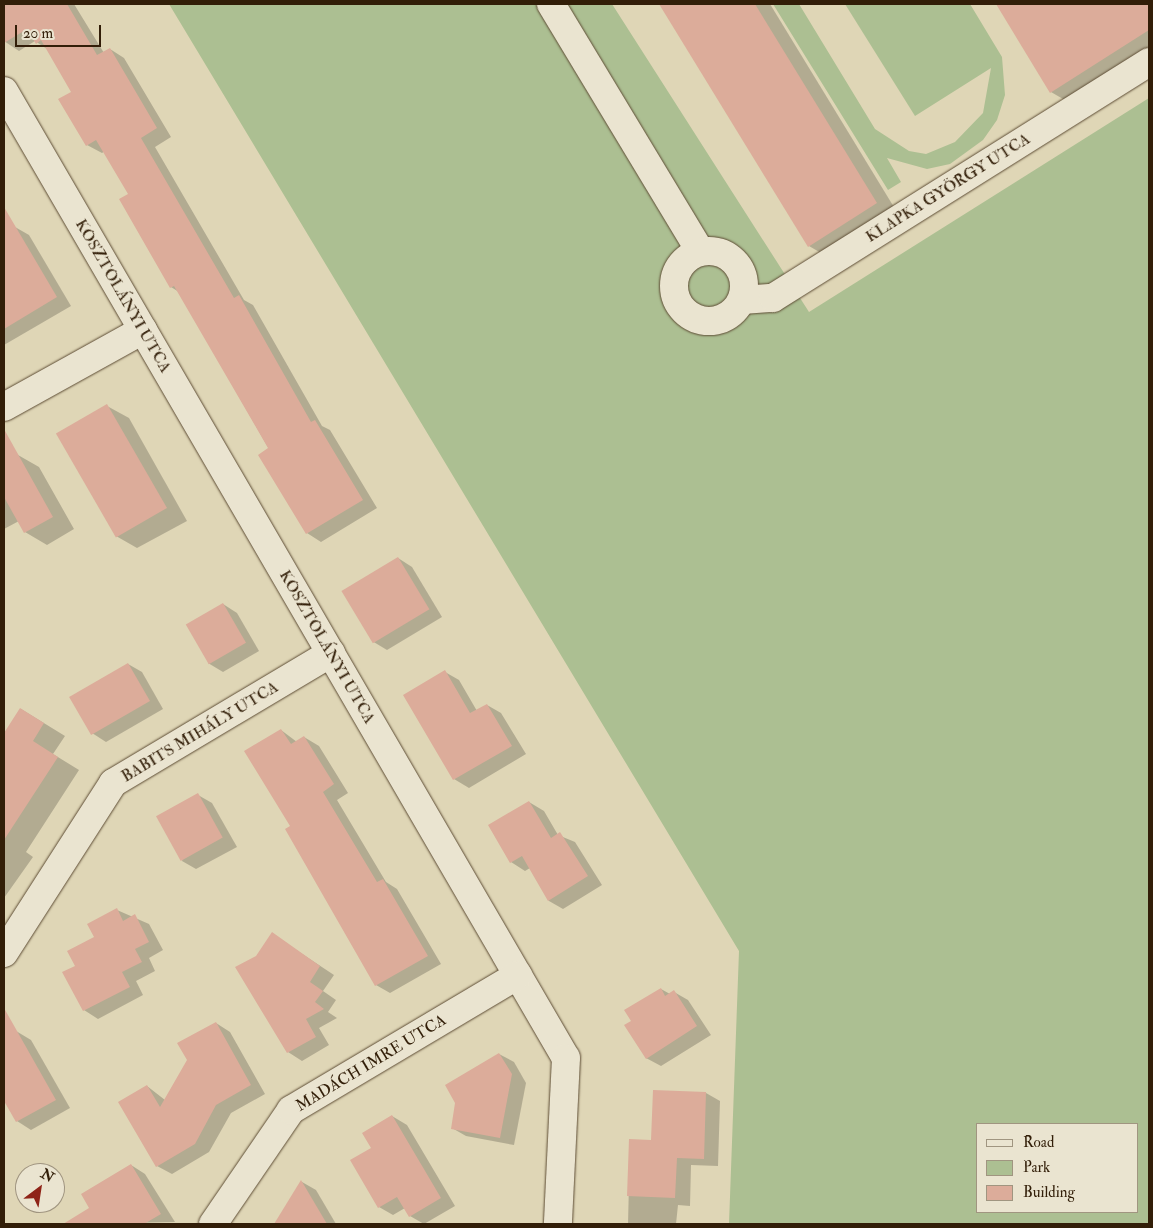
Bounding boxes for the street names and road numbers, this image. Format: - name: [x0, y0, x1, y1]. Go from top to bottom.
- street label: KLAPKA GYÖRGY UTCA: [862, 129, 1034, 247]
- street label: KOSZTOLÁNYI UTCA: [71, 216, 175, 376]
- street label: KOSZTOLÁNYI UTCA: [275, 567, 379, 727]
- street label: BABITS MIHÁLY UTCA: [118, 678, 282, 786]
- street label: MADÁCH IMRE UTCA: [292, 1010, 450, 1116]

